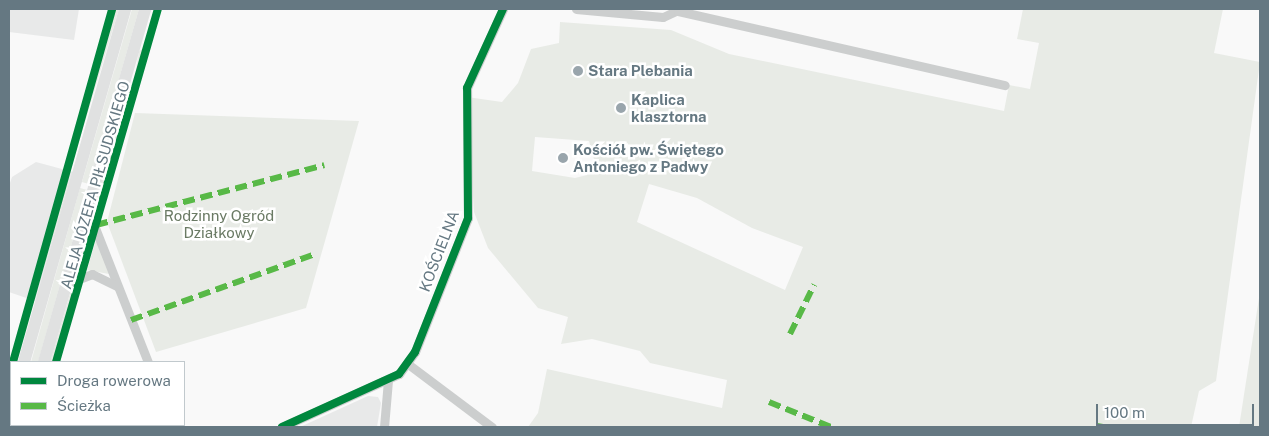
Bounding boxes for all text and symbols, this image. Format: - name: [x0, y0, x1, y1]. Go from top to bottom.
- place label: Stara Plebania: [588, 62, 693, 80]
- marker: Stara Plebania: [572, 65, 584, 77]
- street label: ALEJA JÓZEFA PIŁSUDSKIEGO: [57, 79, 133, 291]
- place label: Kaplica klasztorna: [631, 90, 707, 125]
- marker: Kaplica klasztorna: [615, 102, 627, 114]
- place label: Kościół pw. Świętego Antoniego z Padwy: [573, 140, 724, 175]
- marker: Kościół pw. Świętego Antoniego z Padwy: [557, 152, 569, 164]
- park label: Rodzinny Ogród Działkowy: [164, 206, 274, 241]
- street label: KOŚCIELNA: [415, 208, 463, 294]
- legend: [10, 361, 185, 426]
- text: Droga rowerowa: [57, 372, 171, 389]
- scale bar: [1099, 394, 1256, 426]
- text: Ścieżka: [57, 397, 111, 414]
- text: 100 m: [1104, 404, 1145, 421]

